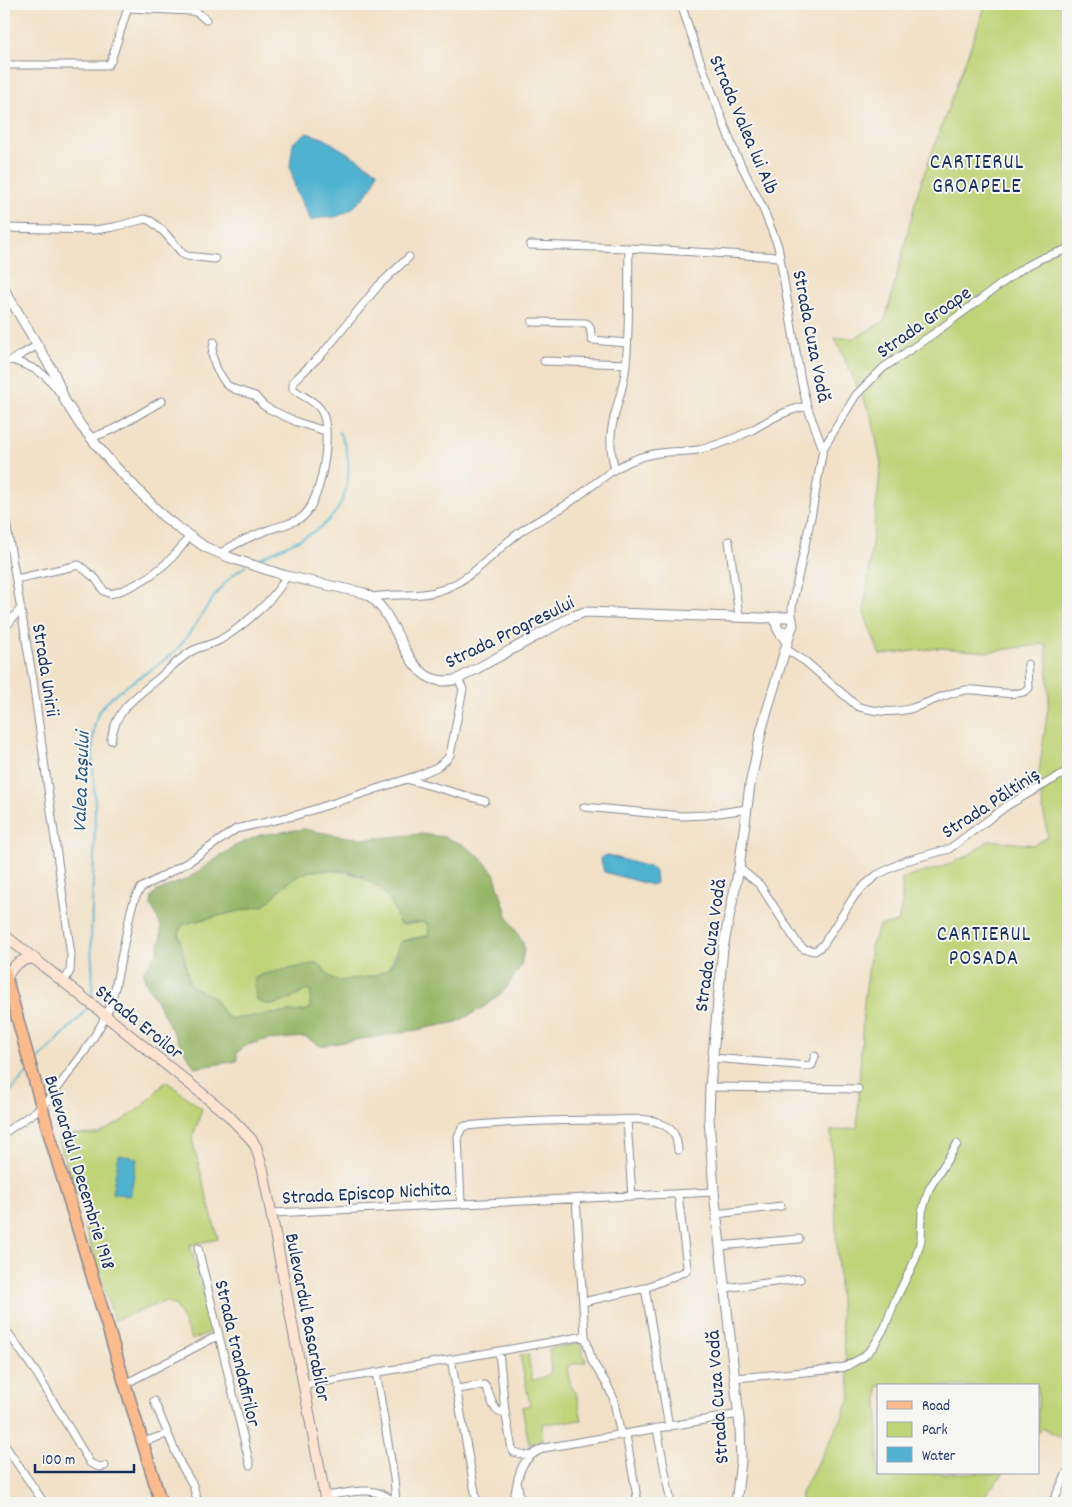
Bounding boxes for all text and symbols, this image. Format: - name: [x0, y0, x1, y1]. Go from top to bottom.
- street label: Strada Valea lui Alb: [700, 51, 784, 199]
- district label: CARTIERUL GROAPELE: [930, 149, 1024, 203]
- street label: Strada Cuza Vodă: [784, 268, 837, 405]
- street label: Strada Groape: [872, 280, 978, 367]
- street label: Strada Progresului: [441, 590, 580, 677]
- street label: Strada Unirii: [23, 622, 65, 719]
- water label: Valea Iașului: [66, 728, 100, 833]
- street label: Strada Păltiniș: [937, 762, 1046, 847]
- street label: Strada Cuza Vodă: [689, 877, 735, 1014]
- district label: CARTIERUL POSADA: [937, 921, 1031, 975]
- street label: Strada Eroilor: [88, 979, 189, 1068]
- street label: Bulevardul 1 Decembrie 1918: [35, 1072, 121, 1273]
- street label: Strada Episcop Nichita: [281, 1177, 452, 1213]
- street label: Bulevardul Basarabilor: [276, 1231, 336, 1405]
- street label: Strada trandafirilor: [206, 1277, 267, 1430]
- street label: Strada Cuza Vodă: [700, 1329, 738, 1465]
- legend: [877, 1384, 1040, 1474]
- text: Road: [922, 1396, 950, 1418]
- text: Park: [922, 1420, 948, 1442]
- scale bar: [35, 1442, 134, 1474]
- text: Water: [922, 1446, 956, 1468]
- text: 100 m: [42, 1450, 75, 1472]

